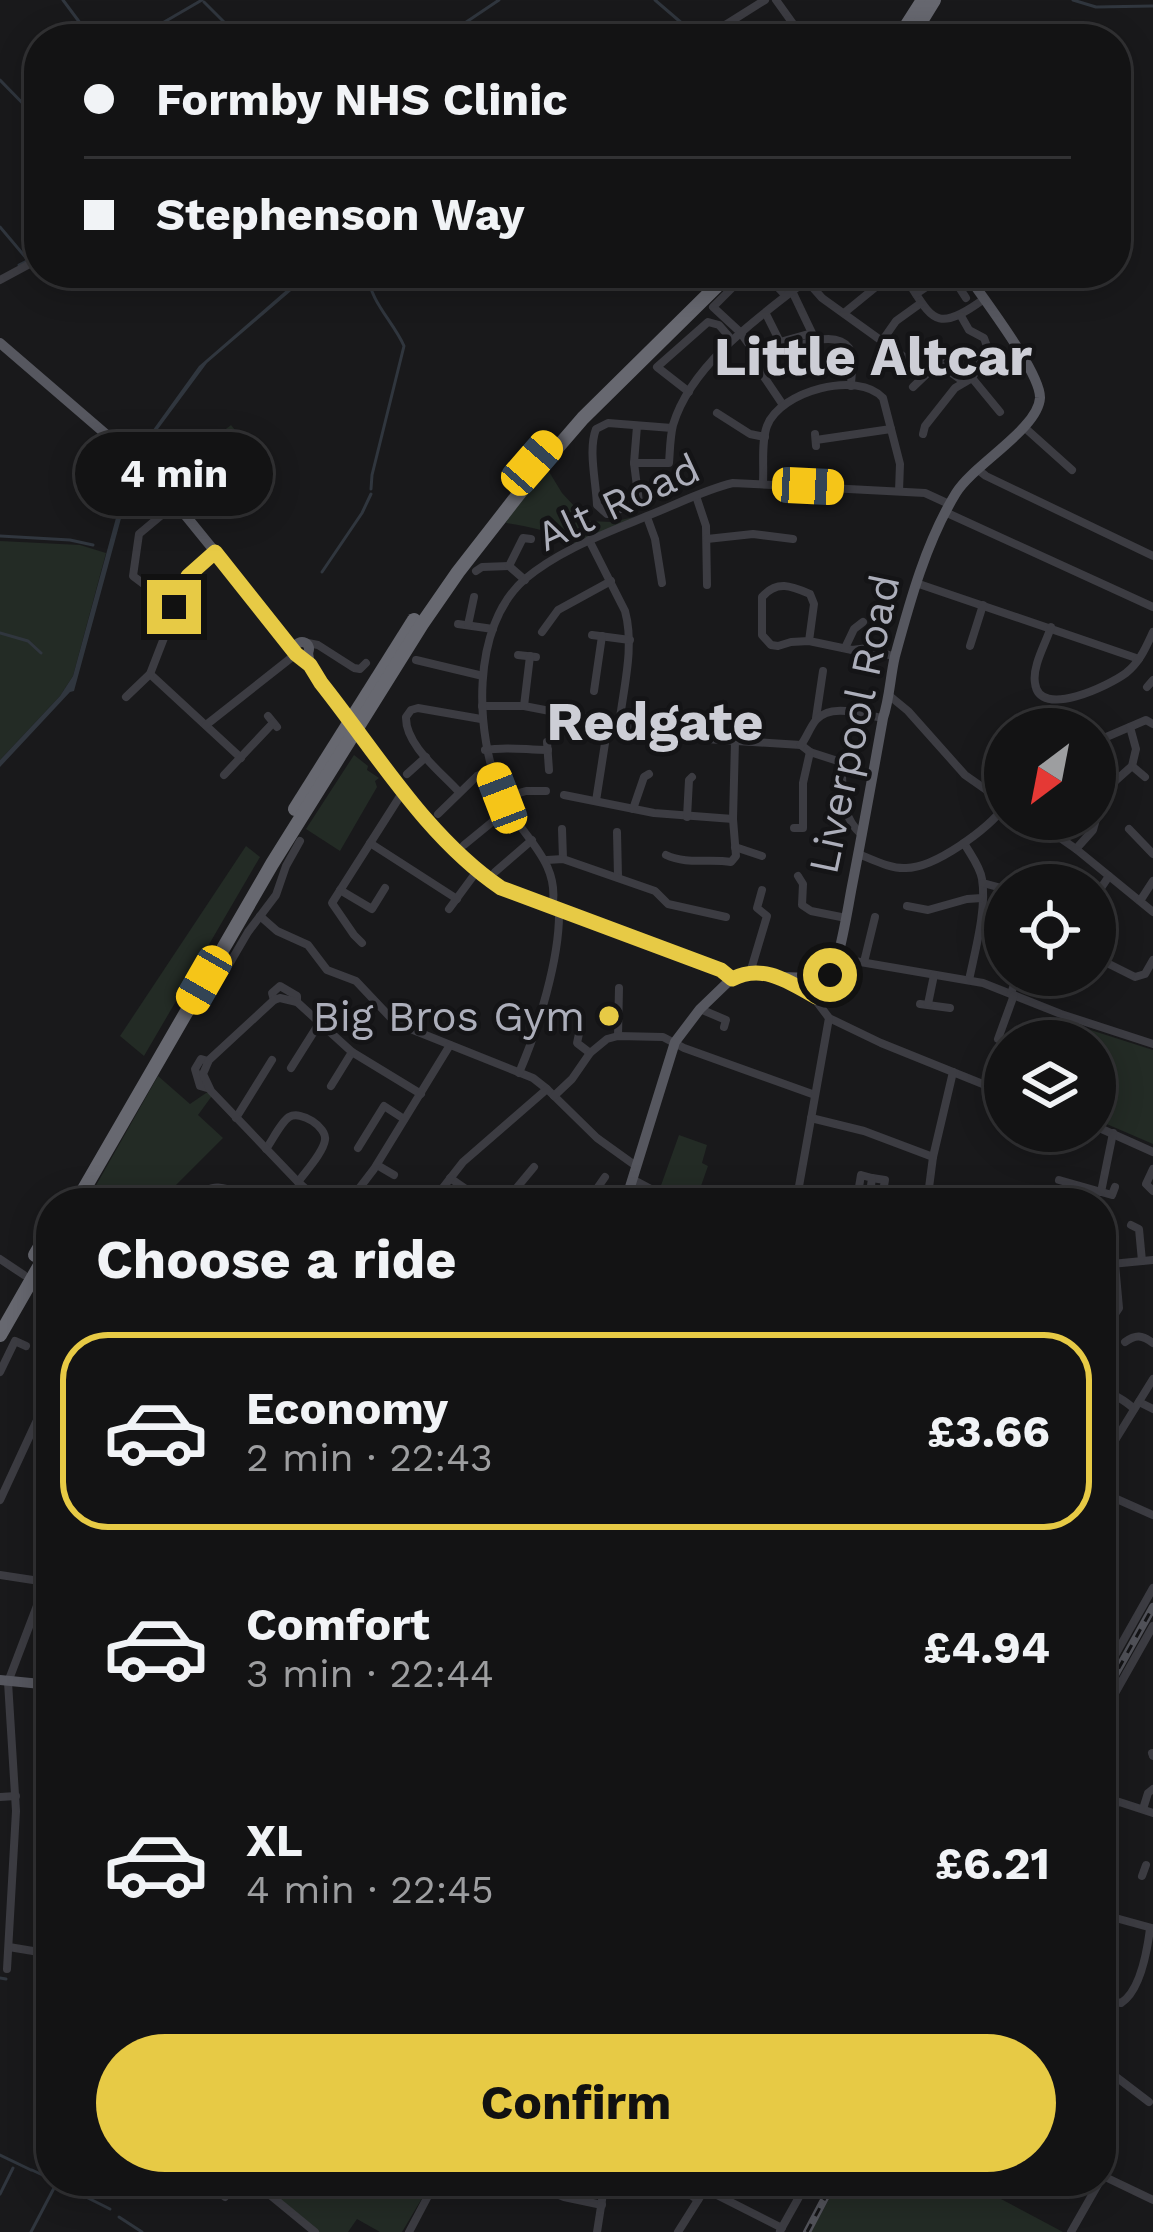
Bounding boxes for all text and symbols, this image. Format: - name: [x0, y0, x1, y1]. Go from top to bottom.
- text: Formby NHS Clinic: [156, 73, 568, 126]
- text: Stephenson Way: [156, 188, 525, 241]
- district label: Little Altcar: [714, 325, 1032, 388]
- car: [495, 424, 569, 502]
- callout: 4 min: [75, 433, 273, 517]
- street label: Alt Road: [529, 443, 707, 561]
- text: 4 min: [120, 451, 228, 496]
- car: [771, 466, 845, 506]
- street label: Liverpool Road: [798, 570, 910, 878]
- route end: [147, 580, 201, 634]
- district label: Redgate: [546, 690, 764, 753]
- north arrow: [984, 708, 1116, 840]
- map controls: [984, 708, 1116, 1152]
- car: [472, 758, 532, 838]
- button: locate: [984, 864, 1116, 996]
- car: [170, 940, 238, 1020]
- route start: [803, 948, 857, 1002]
- place label: Big Bros Gym: [312, 992, 585, 1041]
- marker: Big Bros Gym: [596, 1003, 622, 1029]
- button: layers: [984, 1020, 1116, 1152]
- text: Choose a ride: [96, 1228, 457, 1291]
- icon: car: [102, 1377, 210, 1485]
- text: Economy: [246, 1382, 448, 1435]
- text: £3.66: [927, 1405, 1050, 1458]
- text: 2 min · 22:43: [246, 1435, 493, 1480]
- icon: car: [102, 1593, 210, 1701]
- text: Comfort: [246, 1598, 430, 1651]
- text: £4.94: [923, 1621, 1050, 1674]
- text: 3 min · 22:44: [246, 1651, 494, 1696]
- icon: car: [102, 1809, 210, 1917]
- text: XL: [246, 1814, 303, 1867]
- text: £6.21: [935, 1837, 1050, 1890]
- text: 4 min · 22:45: [246, 1867, 494, 1912]
- button: Confirm: [96, 2034, 1056, 2172]

